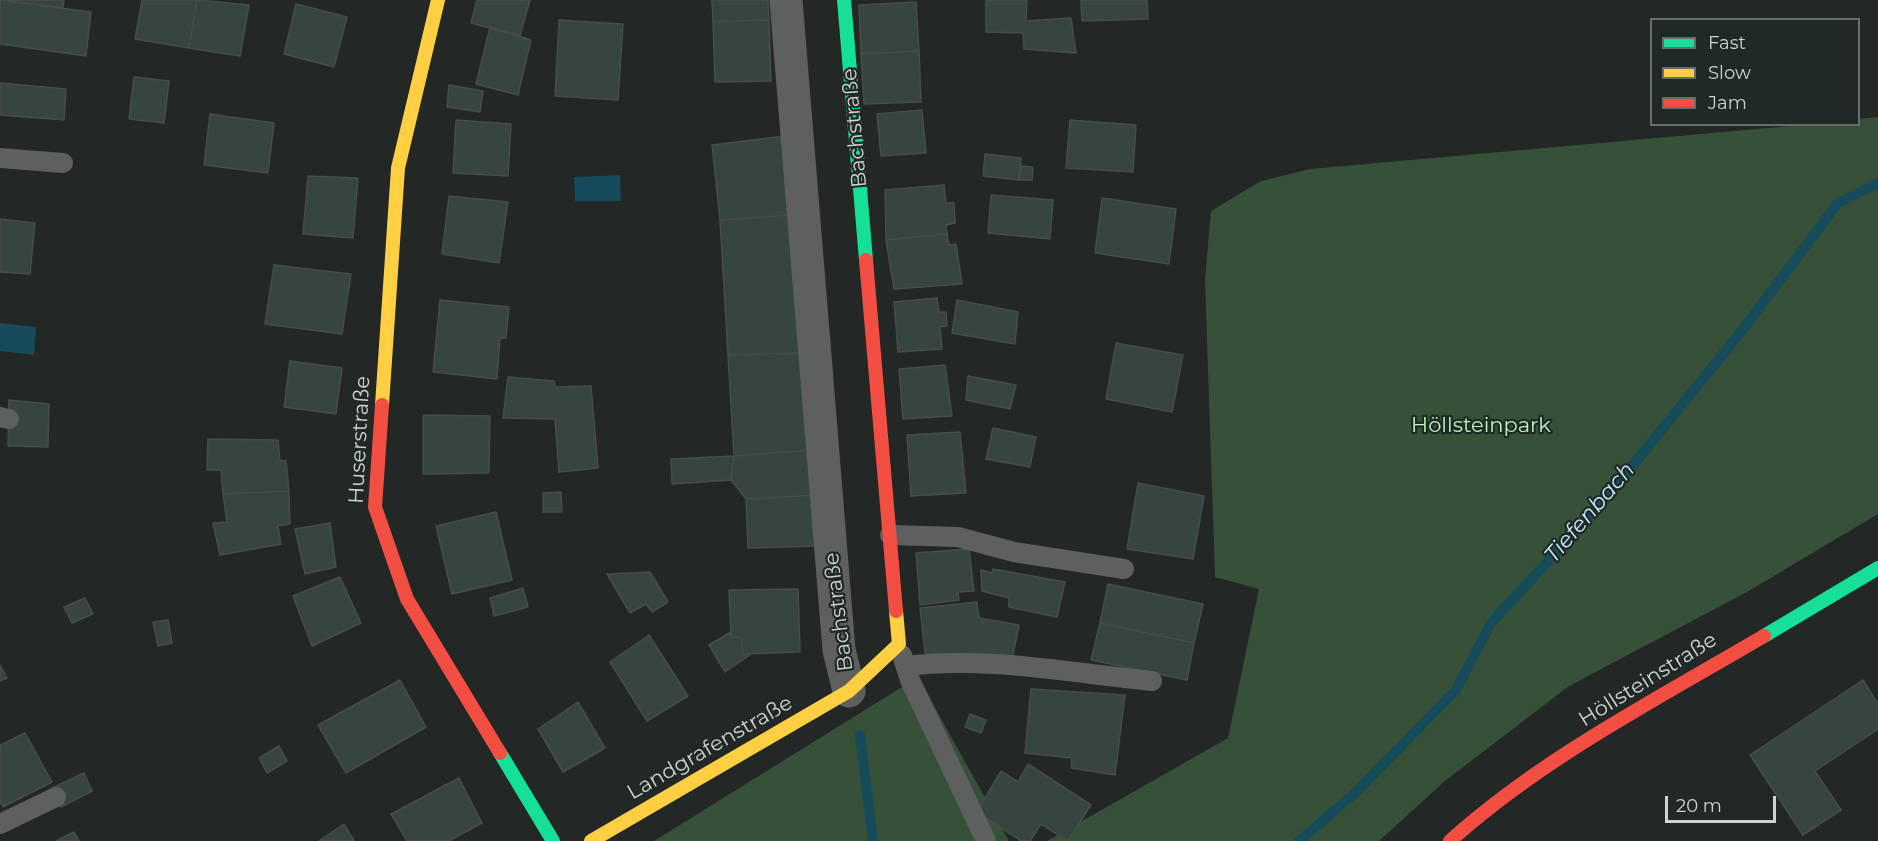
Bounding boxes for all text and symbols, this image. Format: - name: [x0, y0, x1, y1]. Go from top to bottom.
- legend: [1650, 18, 1860, 126]
- text: Fast: [1708, 32, 1746, 54]
- text: Slow: [1708, 62, 1751, 84]
- street label: Bachstraße: [837, 67, 873, 189]
- text: Jam: [1708, 92, 1747, 114]
- street label: Huserstraße: [344, 375, 376, 505]
- park label: Höllsteinpark: [1411, 413, 1551, 439]
- water label: Tiefenbach: [1539, 457, 1641, 569]
- street label: Bachstraße: [819, 551, 859, 673]
- street label: Höllsteinstraße: [1574, 627, 1722, 733]
- street label: Landgrafenstraße: [623, 690, 797, 806]
- scale bar: [1668, 784, 1779, 822]
- text: 20 m: [1676, 795, 1722, 817]

